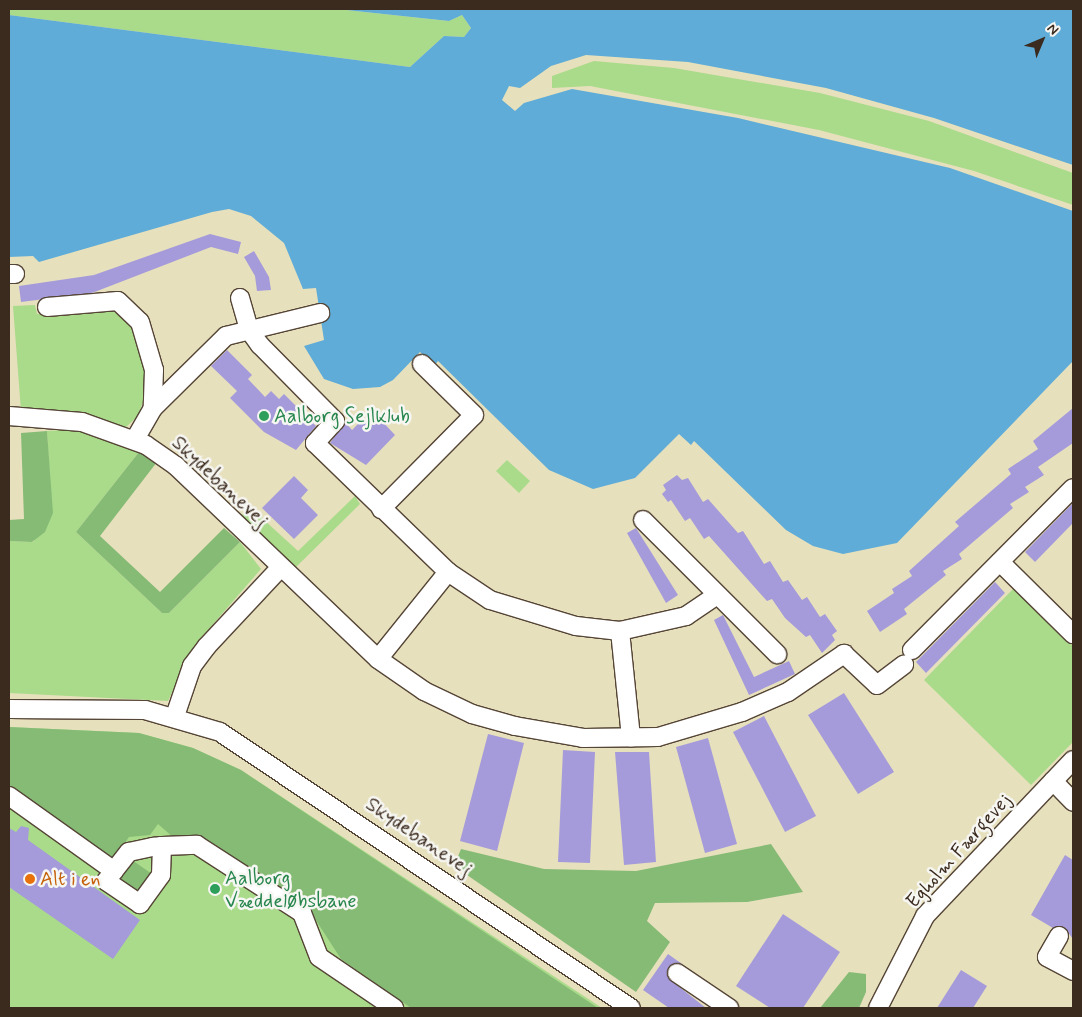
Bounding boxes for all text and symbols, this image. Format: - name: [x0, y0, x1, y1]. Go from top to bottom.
- north arrow: [1017, 15, 1067, 65]
- text: N: [1043, 20, 1062, 39]
- place label: Aalborg Sejlklub: [274, 404, 413, 428]
- marker: Aalborg Sejlklub: [258, 410, 270, 422]
- street label: Skydebanevej: [167, 431, 273, 533]
- street label: Egholm Færgevej: [901, 789, 1017, 913]
- street label: Skydebanevej: [361, 792, 477, 882]
- place label: Aalborg Væddeløbsbane: [225, 866, 357, 913]
- place label: Alt i en: [40, 867, 101, 891]
- marker: Alt i en: [24, 873, 36, 885]
- marker: Aalborg Væddeløbsbane: [209, 883, 221, 895]

